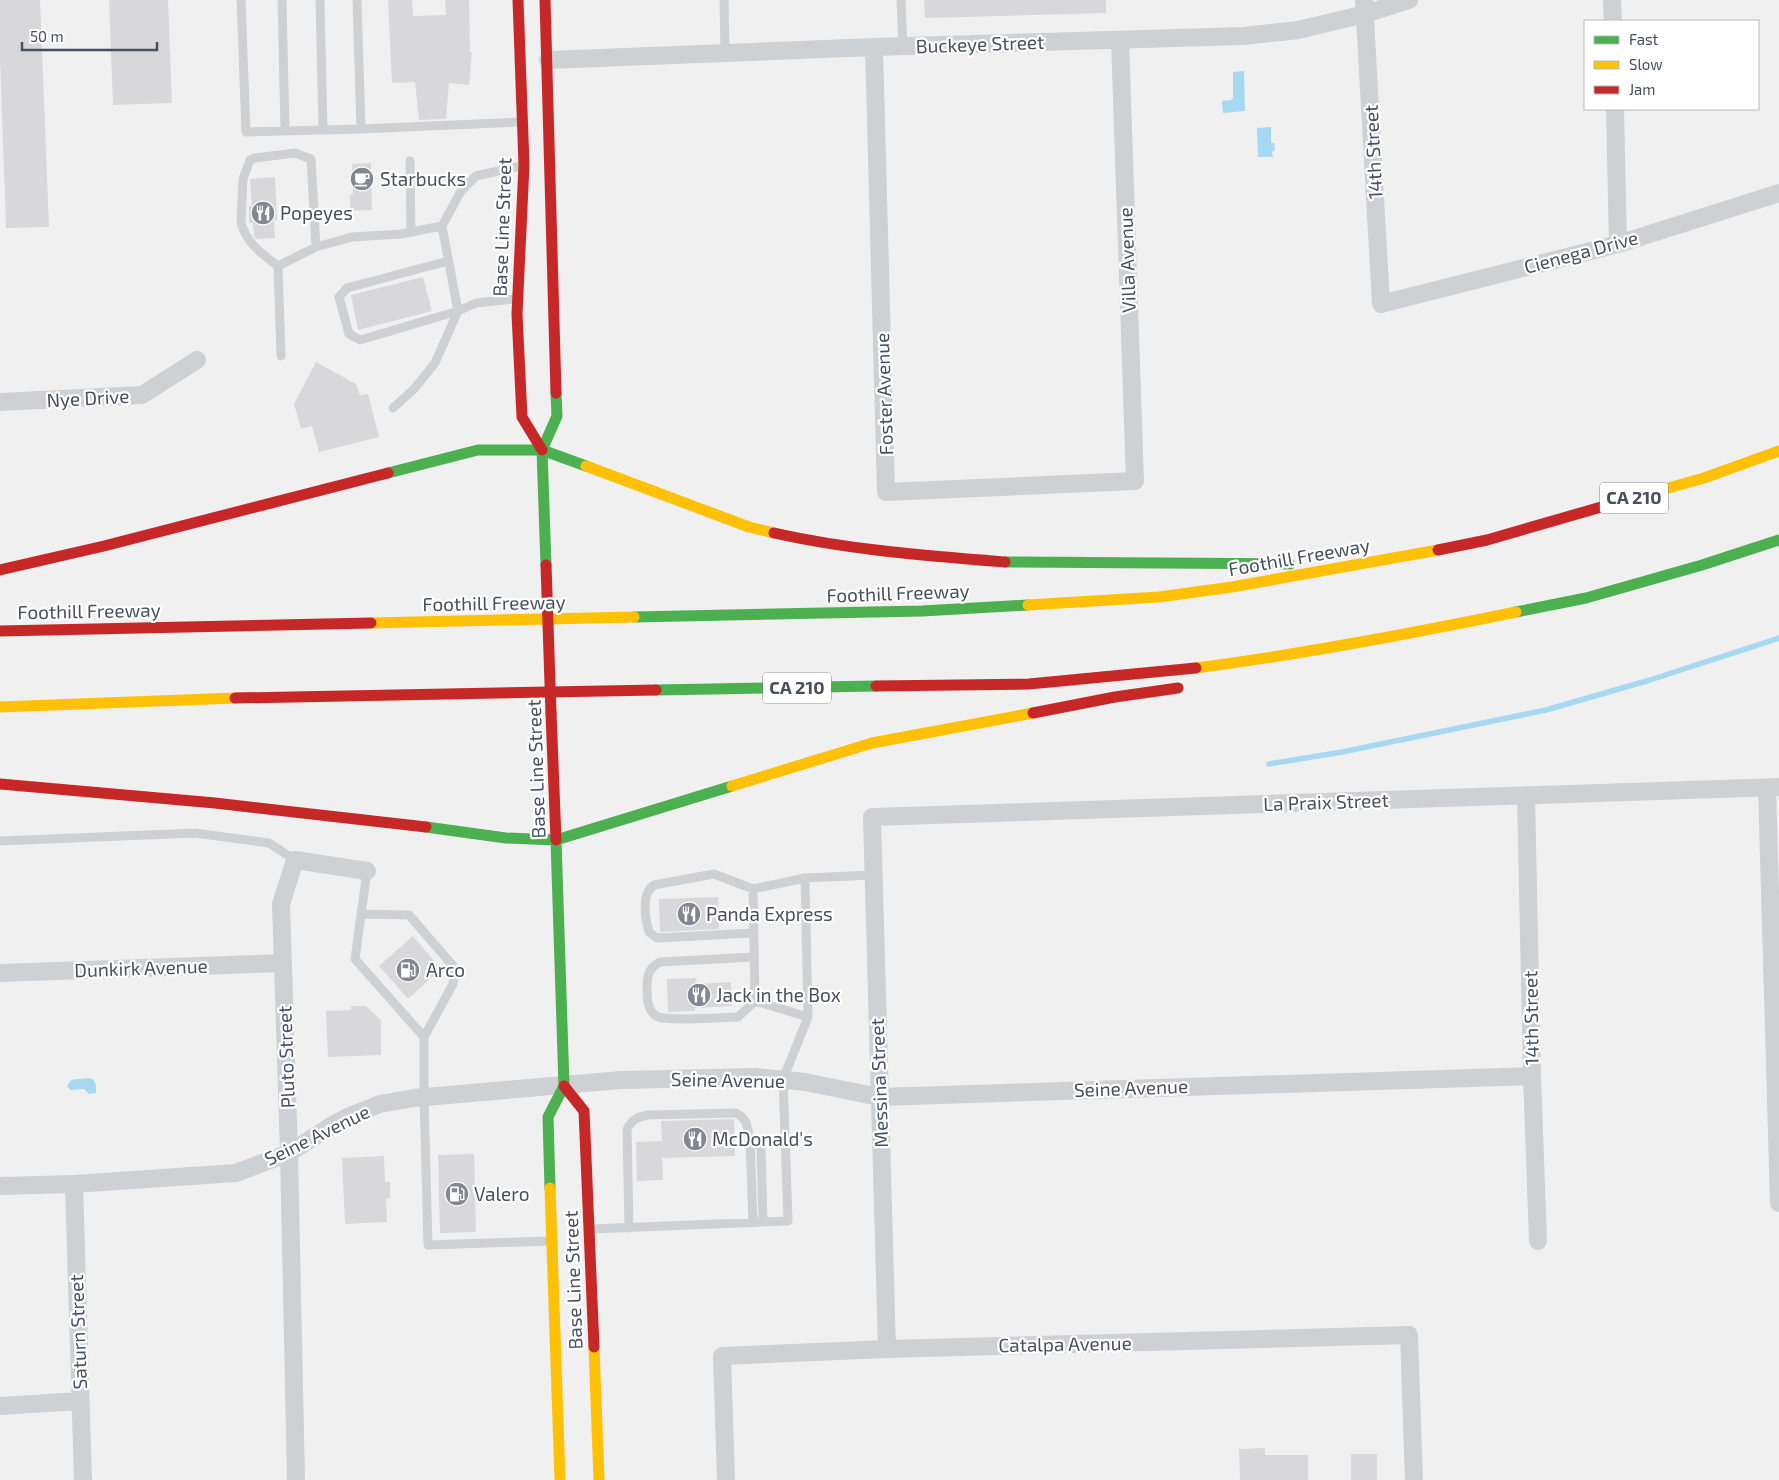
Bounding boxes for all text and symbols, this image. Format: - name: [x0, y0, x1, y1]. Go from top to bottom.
- scale bar: [22, 20, 158, 52]
- legend: [1584, 20, 1759, 110]
- text: 50 m: [30, 27, 64, 45]
- street label: Buckeye Street: [915, 30, 1045, 57]
- text: Fast: [1629, 30, 1659, 48]
- text: Slow: [1629, 55, 1663, 73]
- text: Jam: [1629, 80, 1655, 98]
- street label: 14th Street: [1359, 104, 1386, 200]
- street label: Base Line Street: [488, 157, 515, 297]
- cafe icon: Starbucks: [349, 166, 375, 192]
- place label: Starbucks: [380, 167, 466, 190]
- restaurant icon: Popeyes: [250, 200, 276, 226]
- place label: Popeyes: [280, 201, 353, 224]
- street label: Villa Avenue: [1113, 207, 1140, 313]
- street label: Cienega Drive: [1521, 225, 1640, 278]
- street label: Foster Avenue: [870, 332, 897, 456]
- street label: Nye Drive: [46, 384, 130, 411]
- road number: CA 210: [1600, 482, 1668, 514]
- street label: Foothill Freeway: [1226, 533, 1371, 580]
- street label: Foothill Freeway: [826, 579, 970, 606]
- street label: Foothill Freeway: [422, 590, 566, 615]
- street label: Foothill Freeway: [17, 598, 161, 623]
- road number: CA 210: [763, 672, 831, 704]
- street label: Base Line Street: [522, 699, 549, 839]
- street label: La Praix Street: [1263, 788, 1389, 815]
- restaurant icon: Panda Express: [676, 901, 702, 927]
- place label: Panda Express: [706, 902, 833, 925]
- street label: Dunkirk Avenue: [74, 954, 208, 981]
- fuel station icon: Arco: [395, 957, 421, 983]
- place label: Arco: [426, 958, 465, 981]
- street label: 14th Street: [1518, 971, 1543, 1065]
- restaurant icon: Jack in the Box: [686, 982, 712, 1008]
- place label: Jack in the Box: [716, 983, 841, 1006]
- street label: Pluto Street: [272, 1005, 299, 1109]
- street label: Messina Street: [865, 1018, 892, 1148]
- street label: Seine Avenue: [671, 1067, 785, 1092]
- street label: Seine Avenue: [1073, 1074, 1188, 1101]
- street label: Seine Avenue: [260, 1099, 373, 1170]
- restaurant icon: McDonald's: [682, 1126, 708, 1152]
- place label: McDonald's: [712, 1127, 813, 1150]
- fuel station icon: Valero: [444, 1181, 470, 1207]
- place label: Valero: [474, 1182, 529, 1205]
- street label: Base Line Street: [559, 1210, 586, 1350]
- street label: Saturn Street: [64, 1274, 91, 1390]
- street label: Catalpa Avenue: [998, 1331, 1132, 1356]

